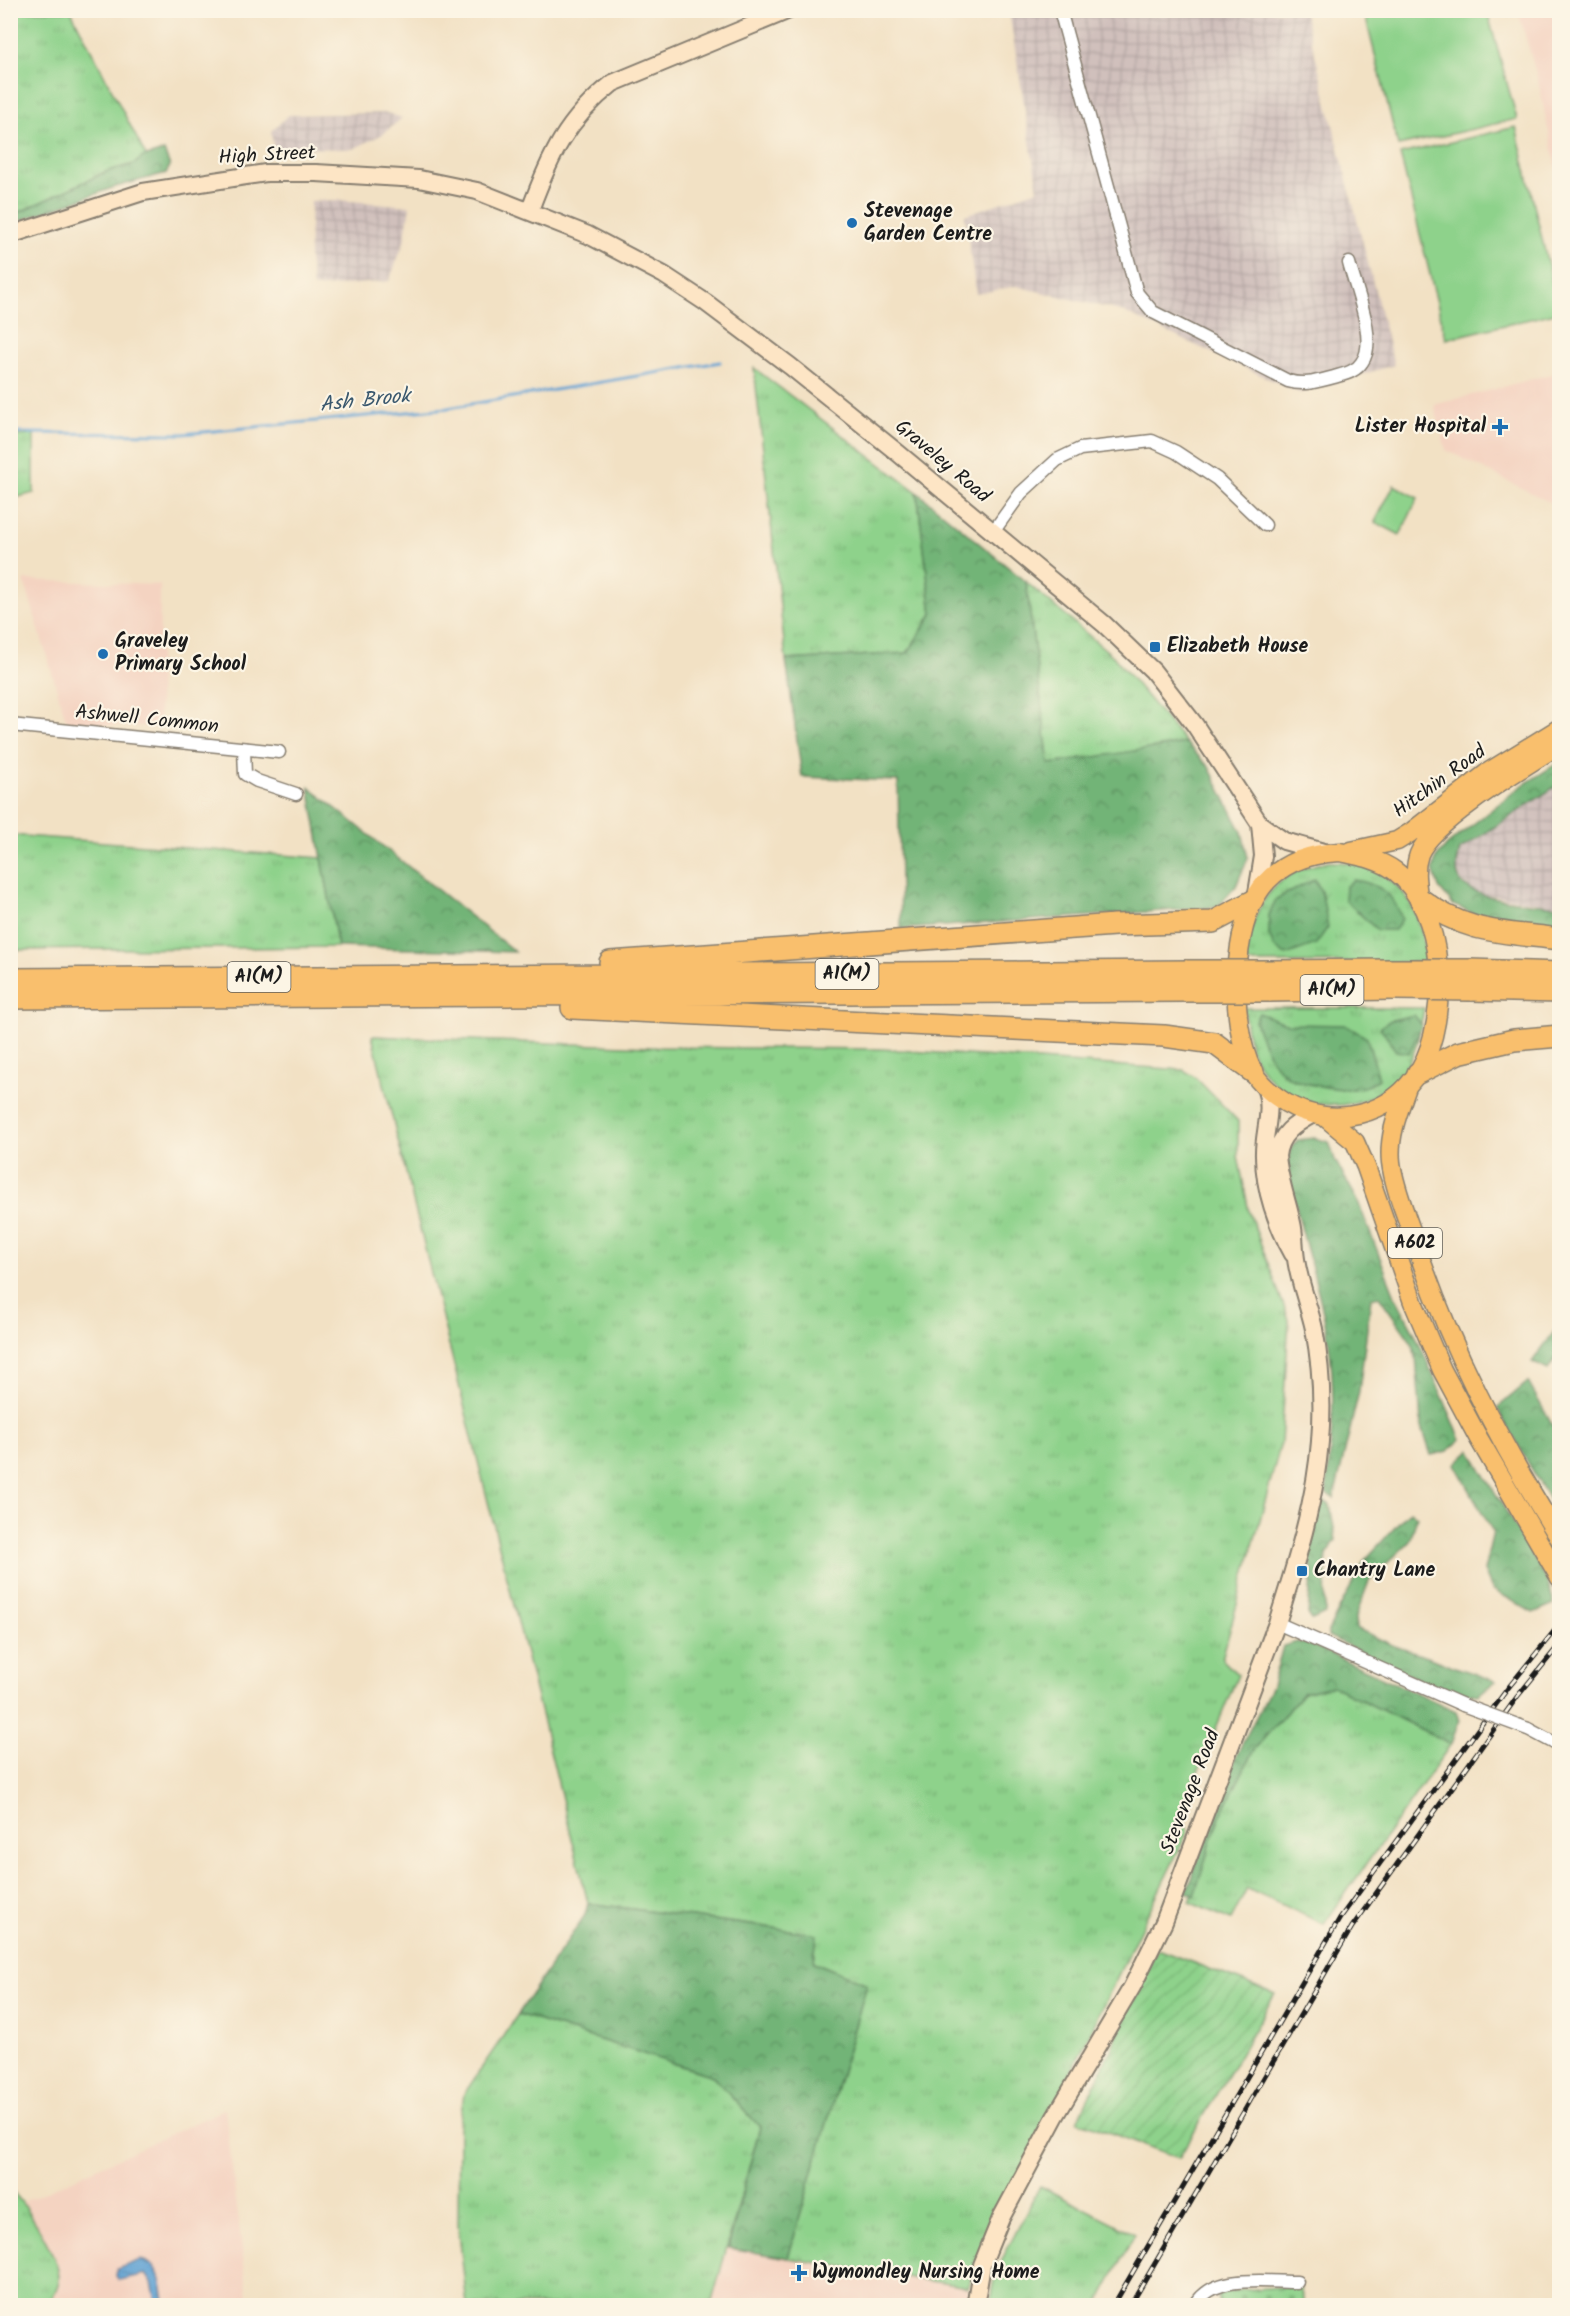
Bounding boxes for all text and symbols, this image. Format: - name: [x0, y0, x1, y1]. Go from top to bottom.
- street label: High Street: [218, 137, 317, 175]
- place label: Stevenage Garden Centre: [864, 196, 992, 251]
- marker: Stevenage Garden Centre: [845, 216, 859, 230]
- water label: Ash Brook: [318, 380, 415, 422]
- place label: Lister Hospital: [1355, 411, 1487, 443]
- street label: Graveley Road: [887, 412, 998, 513]
- marker: Lister Hospital: [1491, 418, 1509, 436]
- place label: Graveley Primary School: [115, 626, 247, 681]
- place label: Elizabeth House: [1167, 631, 1309, 663]
- marker: Elizabeth House: [1148, 640, 1162, 654]
- marker: Graveley Primary School: [96, 647, 110, 661]
- street label: Ashwell Common: [74, 697, 220, 743]
- street label: Hitchin Road: [1386, 736, 1494, 827]
- road number: A1(M): [816, 959, 878, 989]
- road number: A1(M): [228, 962, 290, 992]
- road number: A1(M): [1300, 975, 1364, 1005]
- road number: A602: [1388, 1228, 1442, 1258]
- place label: Chantry Lane: [1314, 1555, 1435, 1587]
- marker: Chantry Lane: [1295, 1564, 1309, 1578]
- street label: Stevenage Road: [1153, 1724, 1230, 1859]
- place label: Wymondley Nursing Home: [812, 2257, 1040, 2289]
- marker: Wymondley Nursing Home: [790, 2264, 808, 2282]

